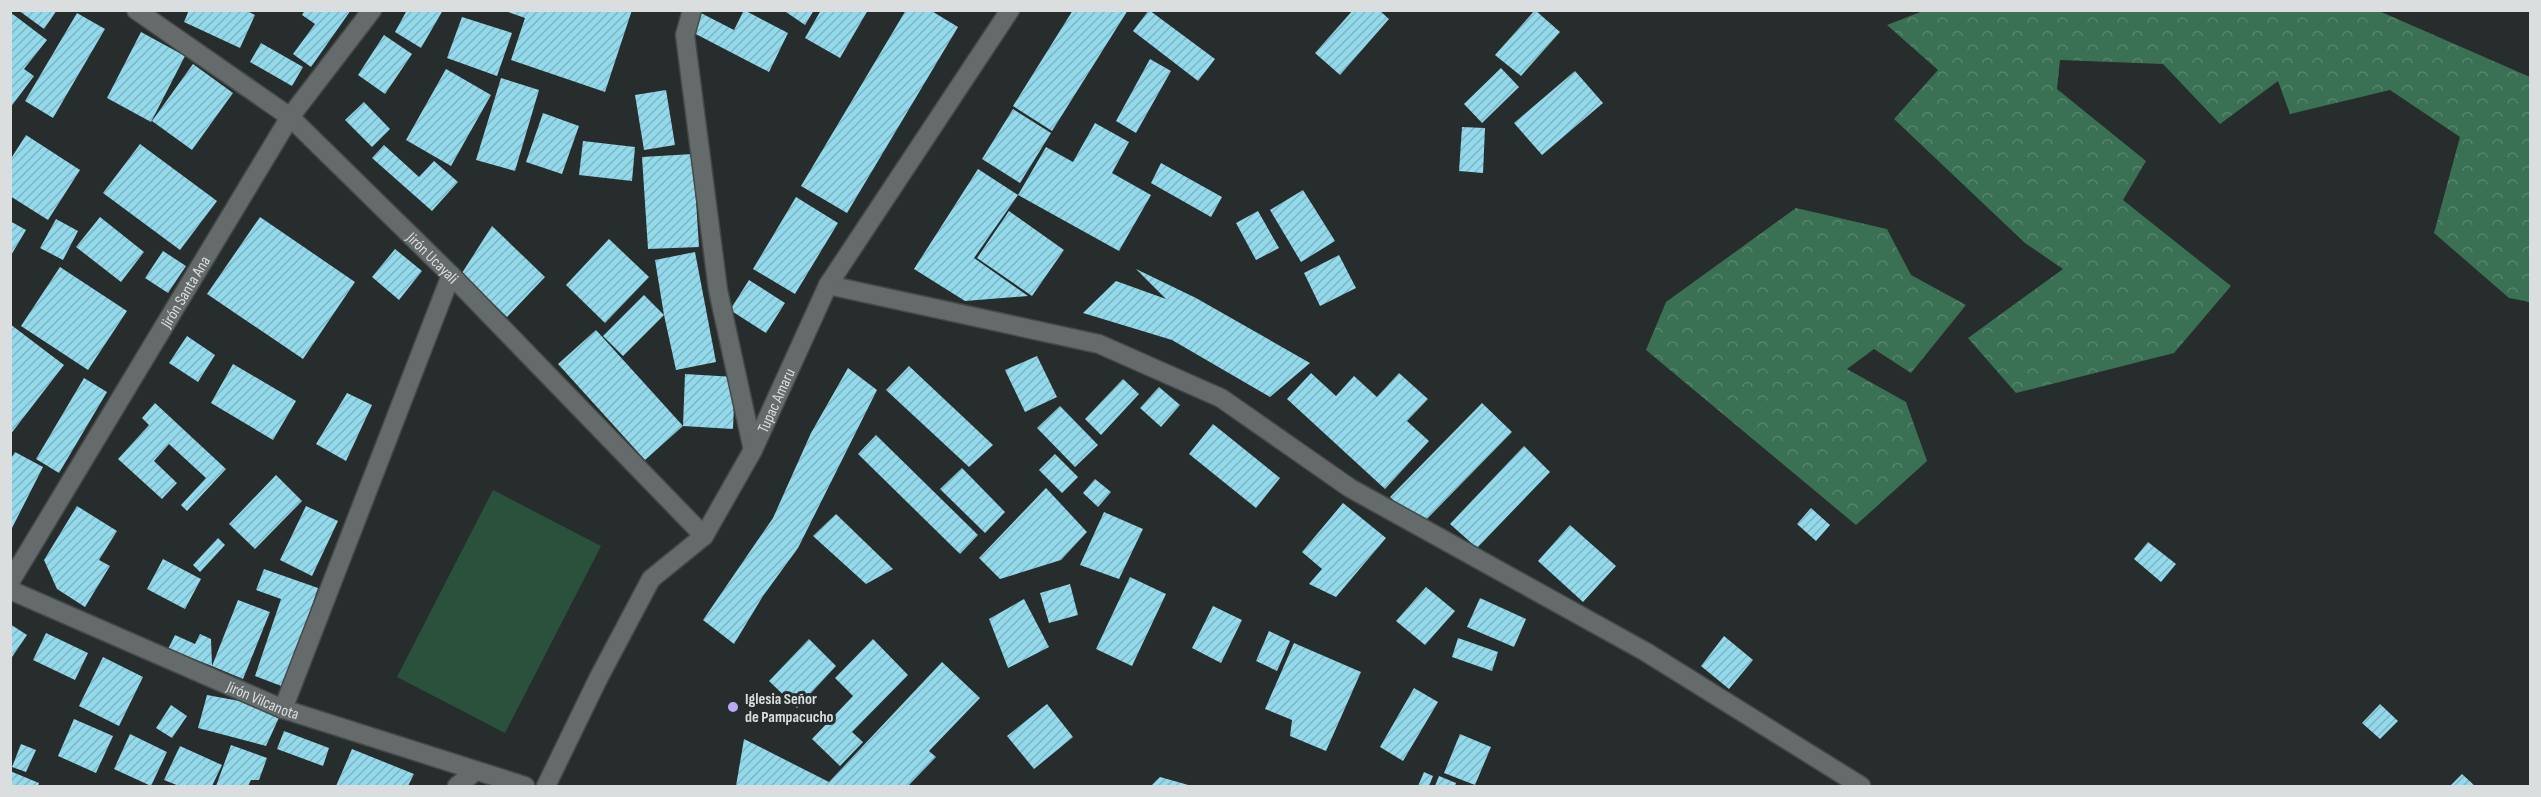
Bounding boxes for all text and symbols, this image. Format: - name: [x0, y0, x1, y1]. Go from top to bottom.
- street label: Jirón Ucayali: [401, 228, 462, 288]
- street label: Jirón Santa Ana: [157, 253, 215, 333]
- street label: Tupac Amaru: [754, 366, 800, 436]
- street label: Jirón Vilcanota: [223, 677, 301, 724]
- place label: Iglesia Señor de Pampacucho: [745, 690, 834, 727]
- marker: Iglesia Señor de Pampacucho: [726, 700, 740, 714]

